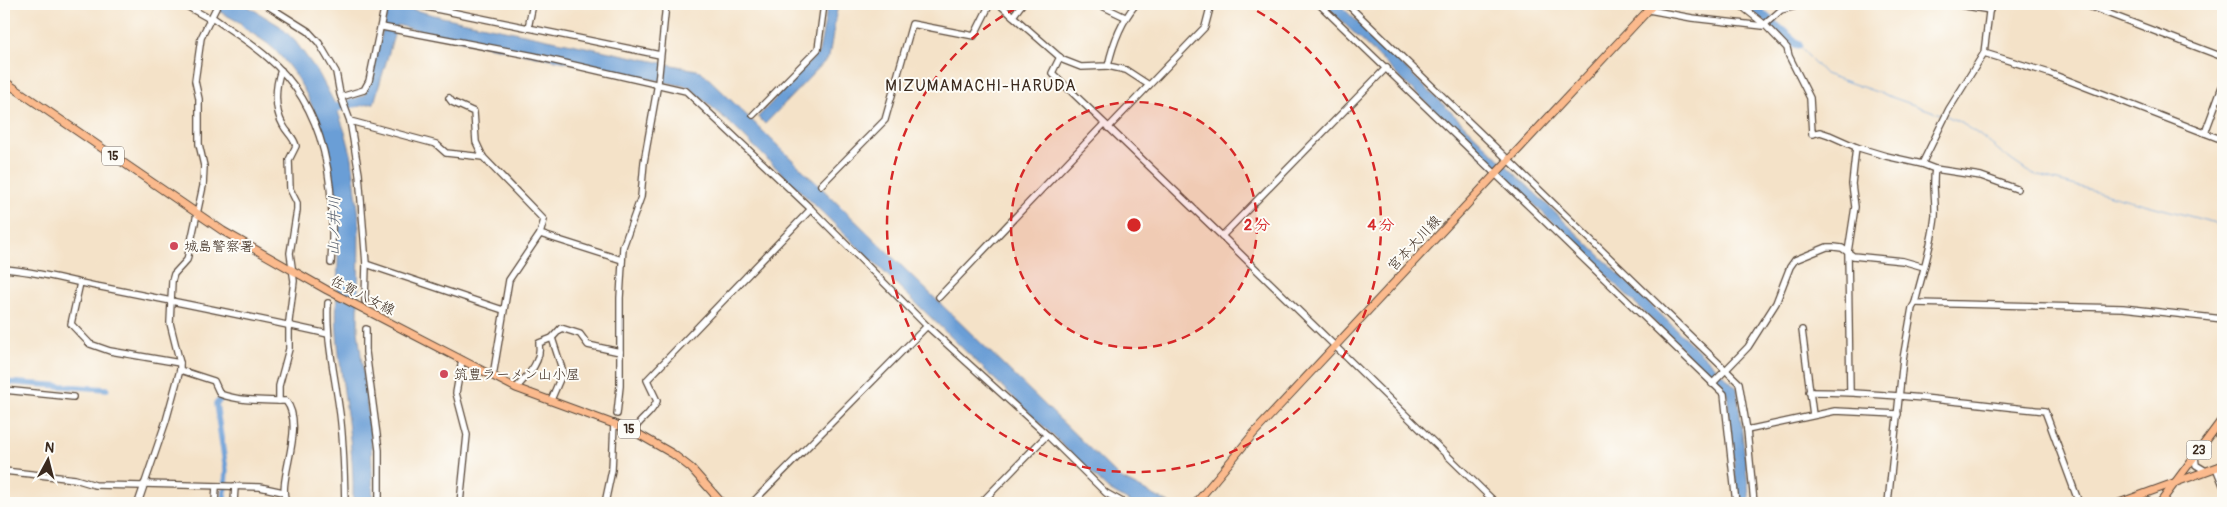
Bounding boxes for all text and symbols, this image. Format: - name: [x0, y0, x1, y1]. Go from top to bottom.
- district label: MIZUMAMACHI-HARUDA: [885, 76, 1077, 96]
- road number: 15: [102, 146, 124, 166]
- water label: 山ノ井川: [324, 196, 345, 256]
- street label: 宮本大川線: [1384, 212, 1444, 275]
- centre of rings: [1125, 216, 1143, 234]
- text: 2 分: [1244, 216, 1270, 235]
- text: 4 分: [1368, 216, 1394, 235]
- place label: 城島警察署: [184, 238, 254, 255]
- marker: 城島警察署: [168, 240, 180, 252]
- street label: 佐賀八女線: [328, 272, 398, 319]
- place label: 筑豊ラーメン山小屋: [454, 366, 580, 383]
- marker: 筑豊ラーメン山小屋: [438, 368, 450, 380]
- road number: 15: [618, 419, 640, 438]
- north arrow: [22, 434, 72, 484]
- text: N: [44, 439, 55, 457]
- road number: 23: [2186, 440, 2212, 460]

